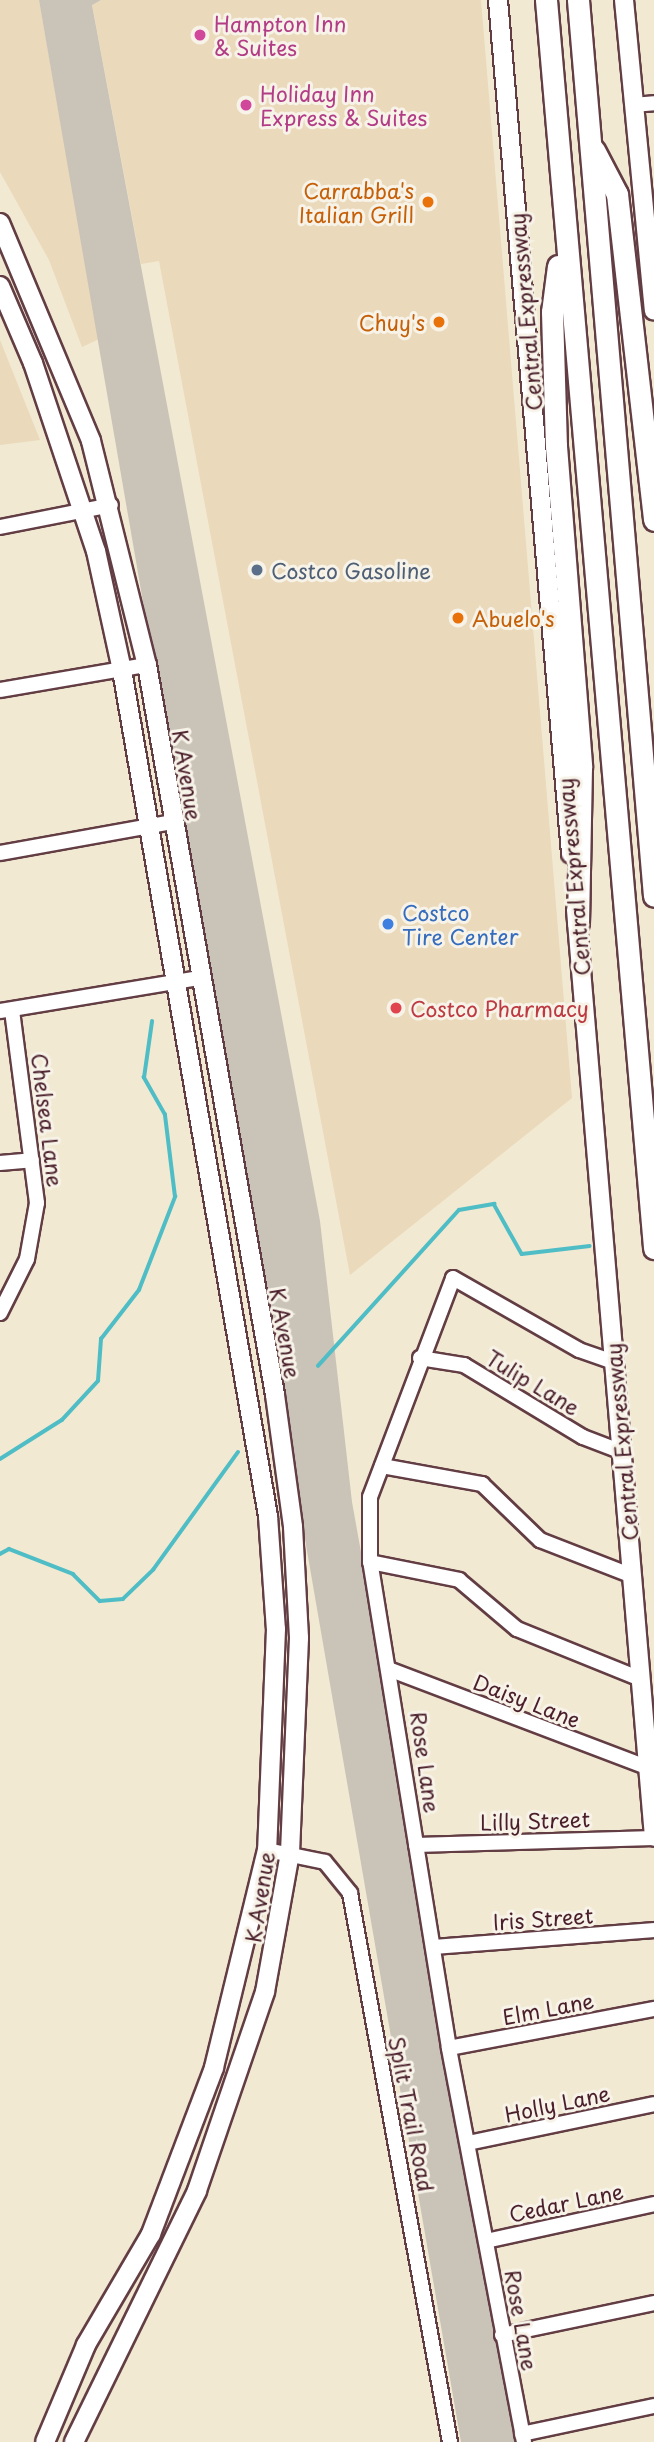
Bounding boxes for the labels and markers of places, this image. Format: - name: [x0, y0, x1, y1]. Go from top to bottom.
- place label: Hampton Inn & Suites: [214, 10, 346, 60]
- marker: Hampton Inn & Suites: [192, 27, 208, 43]
- place label: Holiday Inn Express & Suites: [260, 80, 428, 130]
- marker: Holiday Inn Express & Suites: [238, 97, 254, 113]
- place label: Carrabba's Italian Grill: [299, 177, 414, 227]
- marker: Carrabba's Italian Grill: [420, 194, 436, 210]
- place label: Chuy's: [359, 309, 425, 335]
- marker: Chuy's: [431, 314, 447, 330]
- place label: Costco Gasoline: [271, 557, 432, 583]
- marker: Costco Gasoline: [249, 562, 265, 578]
- place label: Abuelo's: [472, 605, 555, 631]
- marker: Abuelo's: [450, 610, 466, 626]
- place label: Costco Tire Center: [402, 899, 518, 949]
- marker: Costco Tire Center: [380, 916, 396, 932]
- place label: Costco Pharmacy: [410, 995, 589, 1021]
- marker: Costco Pharmacy: [388, 1000, 404, 1016]

